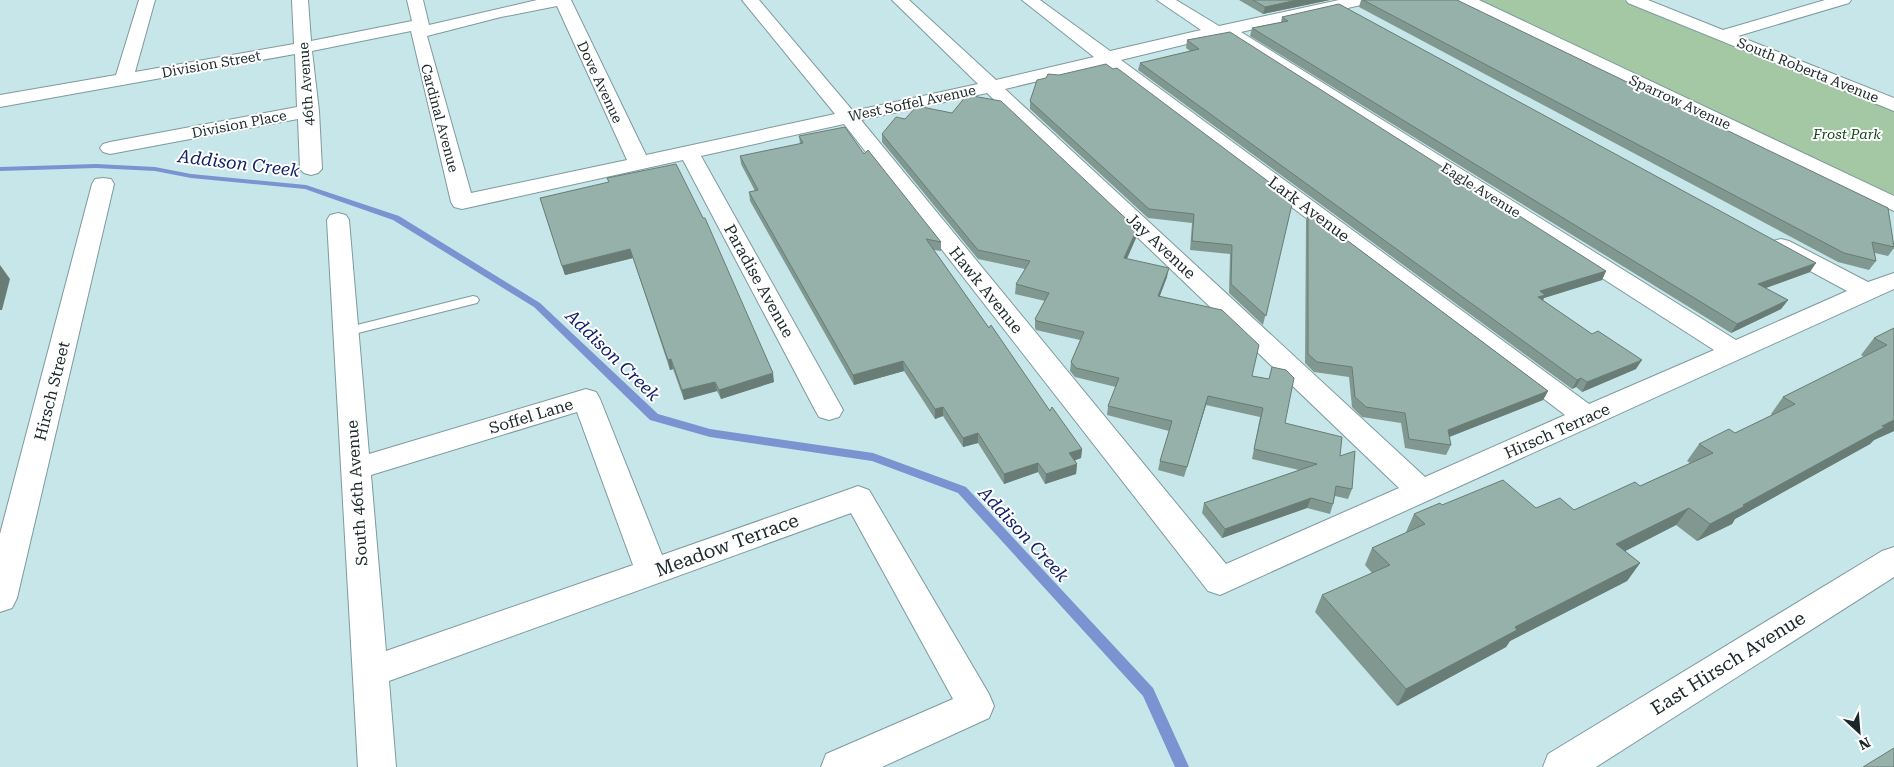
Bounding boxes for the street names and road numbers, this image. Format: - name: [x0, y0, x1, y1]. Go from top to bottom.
- street label: South Roberta Avenue: [1735, 34, 1881, 106]
- street label: Dove Avenue: [574, 39, 626, 126]
- street label: 46th Avenue: [295, 41, 317, 126]
- street label: Division Street: [160, 47, 262, 81]
- street label: Cardinal Avenue: [418, 62, 462, 174]
- street label: Sparrow Avenue: [1627, 71, 1734, 133]
- street label: West Soffel Avenue: [847, 82, 977, 124]
- street label: Division Place: [190, 107, 288, 141]
- street label: Eagle Avenue: [1438, 159, 1524, 221]
- street label: Lark Avenue: [1265, 172, 1354, 246]
- street label: Jay Avenue: [1122, 209, 1200, 283]
- street label: Paradise Avenue: [720, 221, 798, 341]
- street label: Hawk Avenue: [945, 243, 1027, 337]
- street label: Hirsch Street: [30, 339, 74, 443]
- street label: Soffel Lane: [487, 394, 576, 438]
- street label: Hirsch Terrace: [1501, 399, 1613, 463]
- street label: South 46th Avenue: [342, 419, 372, 566]
- street label: Meadow Terrace: [652, 508, 802, 582]
- street label: East Hirsch Avenue: [1646, 606, 1810, 720]

